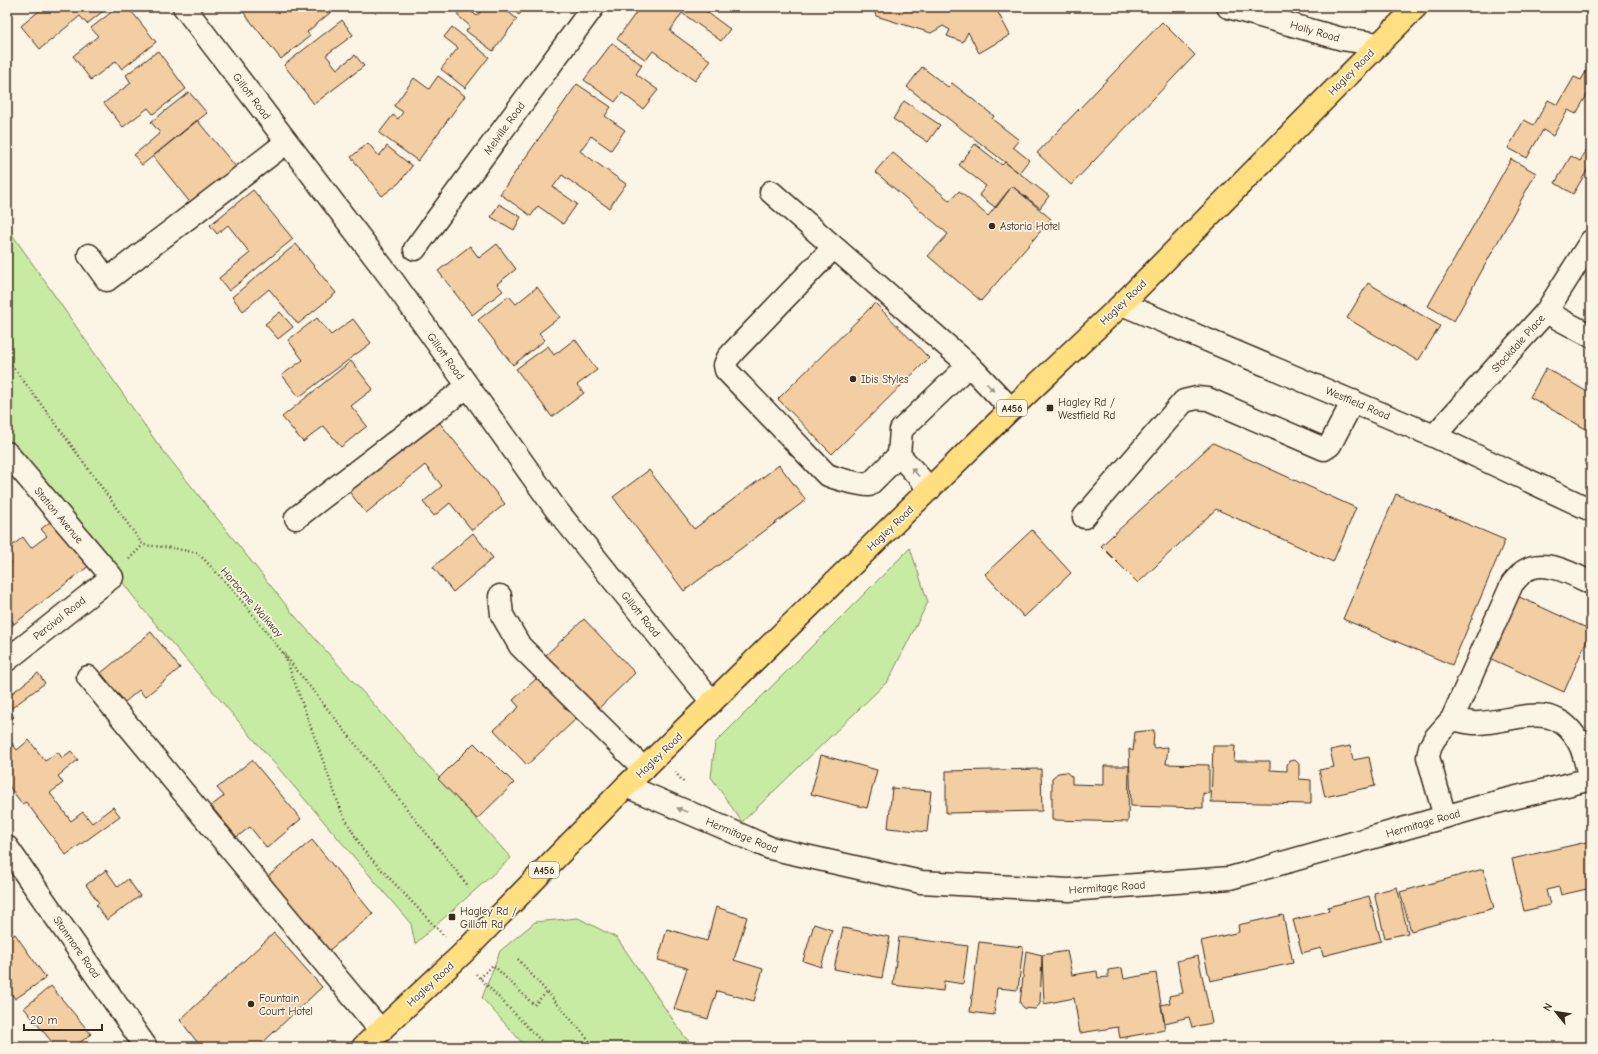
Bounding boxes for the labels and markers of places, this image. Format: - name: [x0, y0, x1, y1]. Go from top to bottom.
- place label: Astoria Hotel: [1000, 220, 1060, 233]
- marker: Astoria Hotel: [987, 221, 997, 231]
- place label: Ibis Styles: [861, 373, 909, 386]
- marker: Ibis Styles: [848, 374, 858, 384]
- place label: Hagley Rd / Westfield Rd: [1058, 396, 1115, 422]
- marker: Hagley Rd / Westfield Rd: [1045, 403, 1055, 413]
- place label: Hagley Rd / Gillott Rd: [460, 905, 517, 931]
- marker: Hagley Rd / Gillott Rd: [447, 912, 457, 922]
- place label: Fountain Court Hotel: [259, 992, 313, 1018]
- marker: Fountain Court Hotel: [246, 999, 256, 1009]

